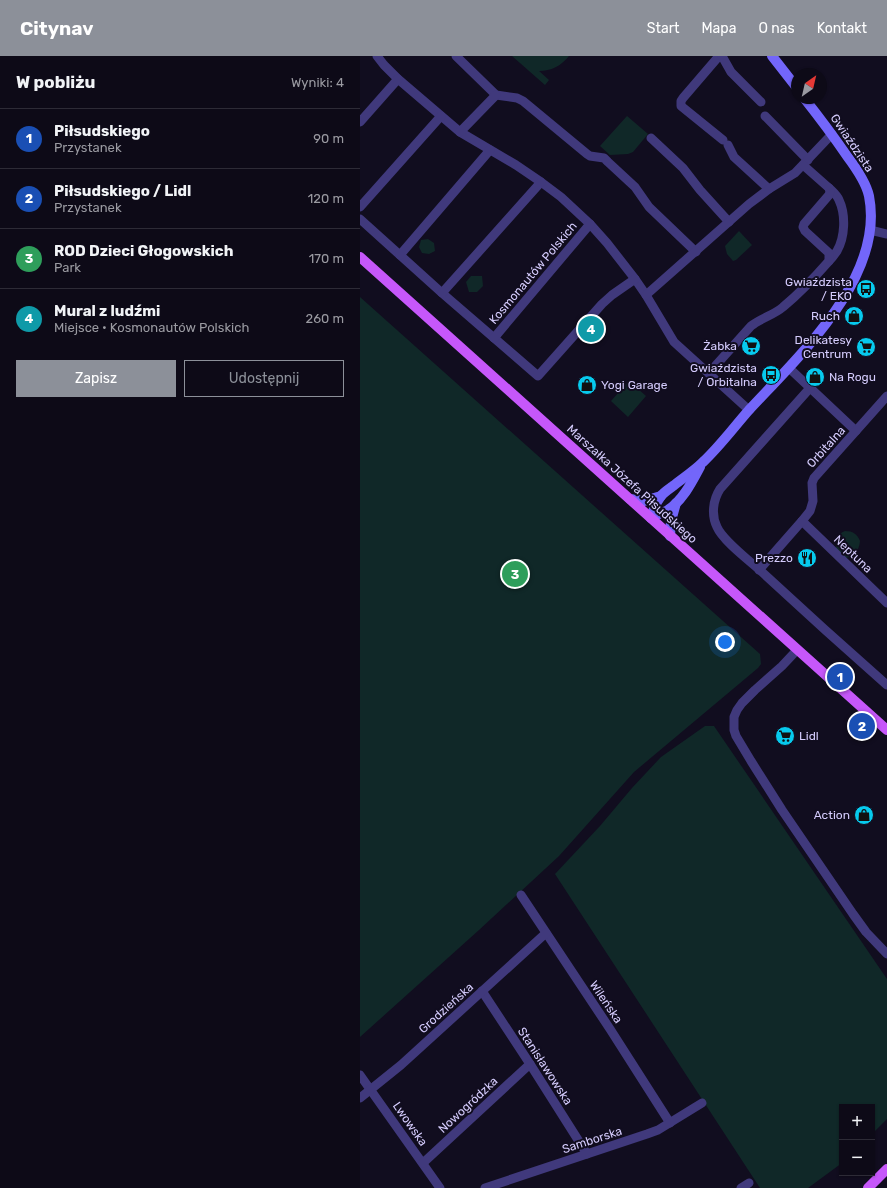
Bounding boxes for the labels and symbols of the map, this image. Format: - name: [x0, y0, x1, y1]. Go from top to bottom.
- north arrow: [791, 68, 827, 104]
- street label: Gwiaździsta: [827, 111, 877, 175]
- street label: Kosmonautów Polskich: [486, 219, 580, 327]
- place label: Gwiaździsta / EKO: [785, 275, 852, 303]
- bus stop icon: Gwiaździsta / EKO: [855, 278, 877, 300]
- shop icon: Ruch: [843, 305, 865, 327]
- place label: Ruch: [811, 309, 840, 323]
- pin: 4: [578, 314, 604, 344]
- place label: Delikatesy Centrum: [795, 333, 852, 361]
- supermarket icon: Żabka: [740, 335, 762, 357]
- supermarket icon: Delikatesy Centrum: [855, 336, 877, 358]
- place label: Żabka: [703, 339, 737, 353]
- place label: Gwiaździsta / Orbitalna: [690, 361, 757, 389]
- bus stop icon: Gwiaździsta / Orbitalna: [760, 364, 782, 386]
- shop icon: Na Rogu: [804, 366, 826, 388]
- place label: Na Rogu: [829, 370, 876, 384]
- shop icon: Yogi Garage: [576, 374, 598, 396]
- place label: Yogi Garage: [601, 378, 668, 392]
- street label: Marszałka Józefa Piłsudskiego: [564, 422, 700, 546]
- street label: Orbitalna: [804, 423, 848, 471]
- street label: Neptuna: [831, 532, 875, 576]
- restaurant icon: Prezzo: [796, 547, 818, 569]
- place label: Prezzo: [755, 551, 793, 565]
- pin: 3: [502, 559, 528, 589]
- your location: [715, 632, 735, 652]
- pin: 1: [827, 662, 853, 692]
- pin: 2: [849, 711, 875, 741]
- supermarket icon: Lidl: [774, 725, 796, 747]
- place label: Lidl: [799, 729, 819, 743]
- shop icon: Action: [853, 804, 875, 826]
- place label: Action: [814, 808, 850, 822]
- street label: Wileńska: [587, 978, 625, 1026]
- street label: Grodzieńska: [416, 980, 476, 1036]
- street label: Stanisławowska: [515, 1025, 575, 1107]
- street label: Nowogródzka: [435, 1074, 501, 1136]
- street label: Lwowska: [390, 1099, 430, 1149]
- street label: Samborska: [560, 1124, 624, 1156]

